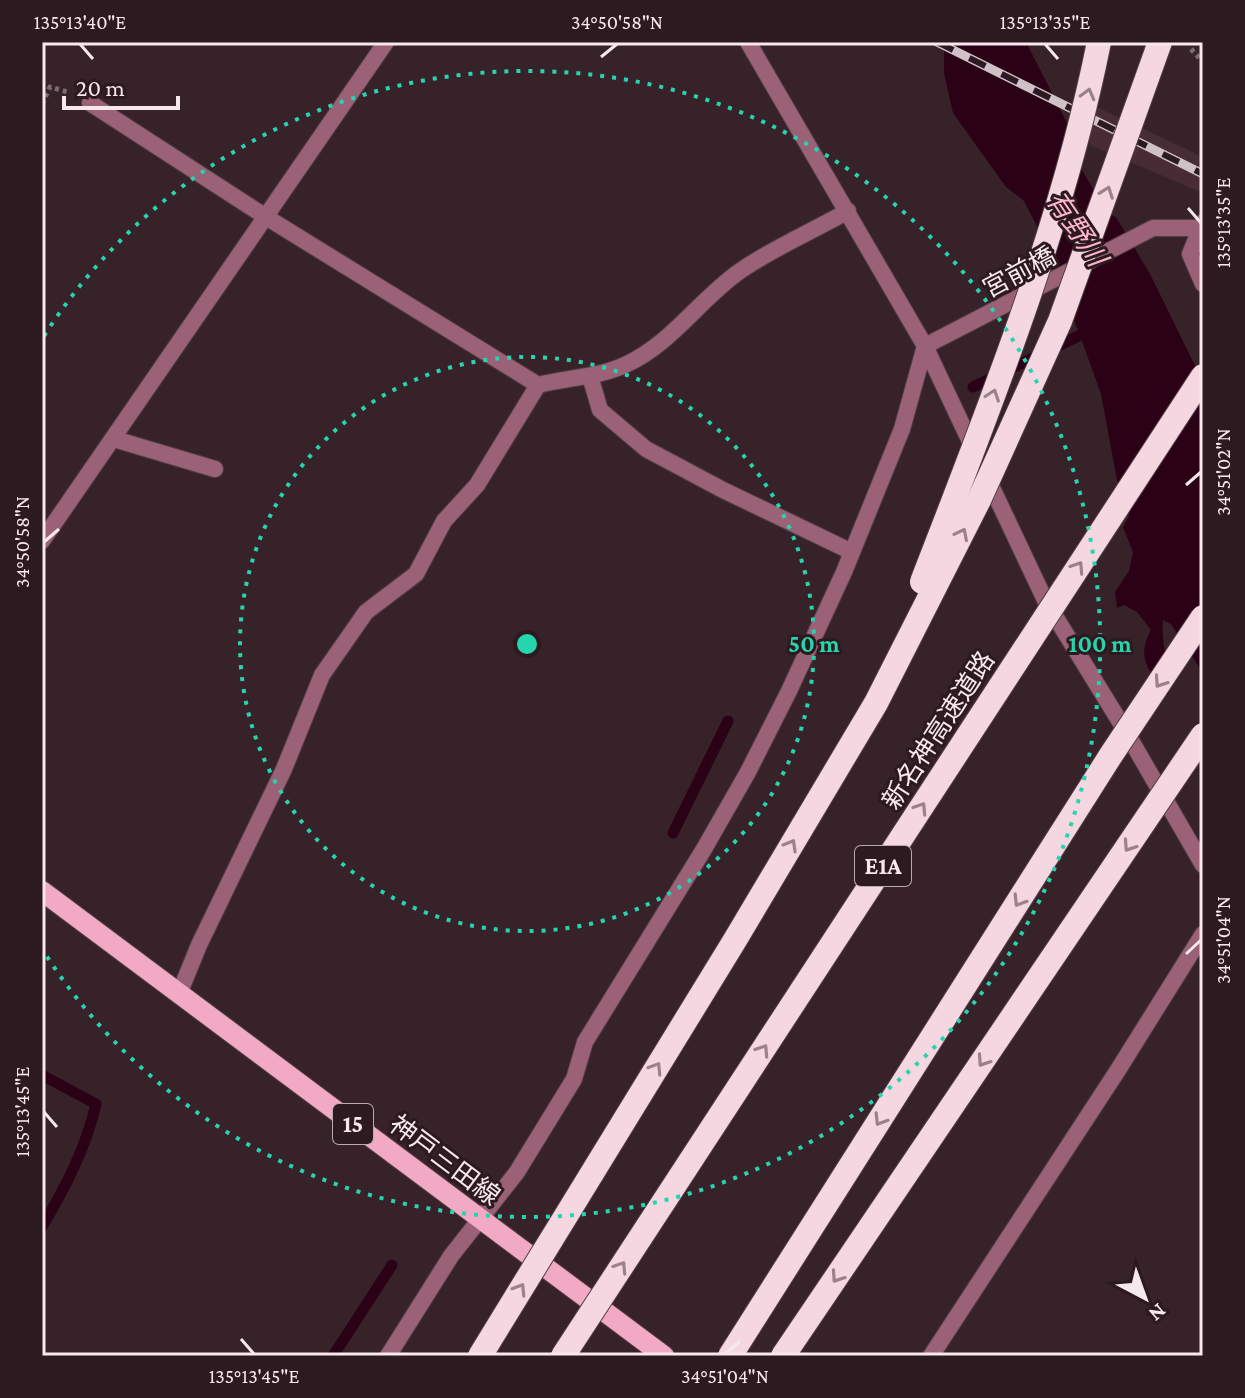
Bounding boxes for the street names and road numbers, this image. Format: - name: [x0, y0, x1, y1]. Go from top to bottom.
- street label: 宮前橋: [978, 241, 1060, 304]
- street label: 新名神高速道路: [877, 646, 1000, 814]
- road number: E1A: [855, 846, 911, 886]
- road number: 15: [333, 1104, 373, 1144]
- street label: 神戸三田線: [384, 1110, 505, 1211]

